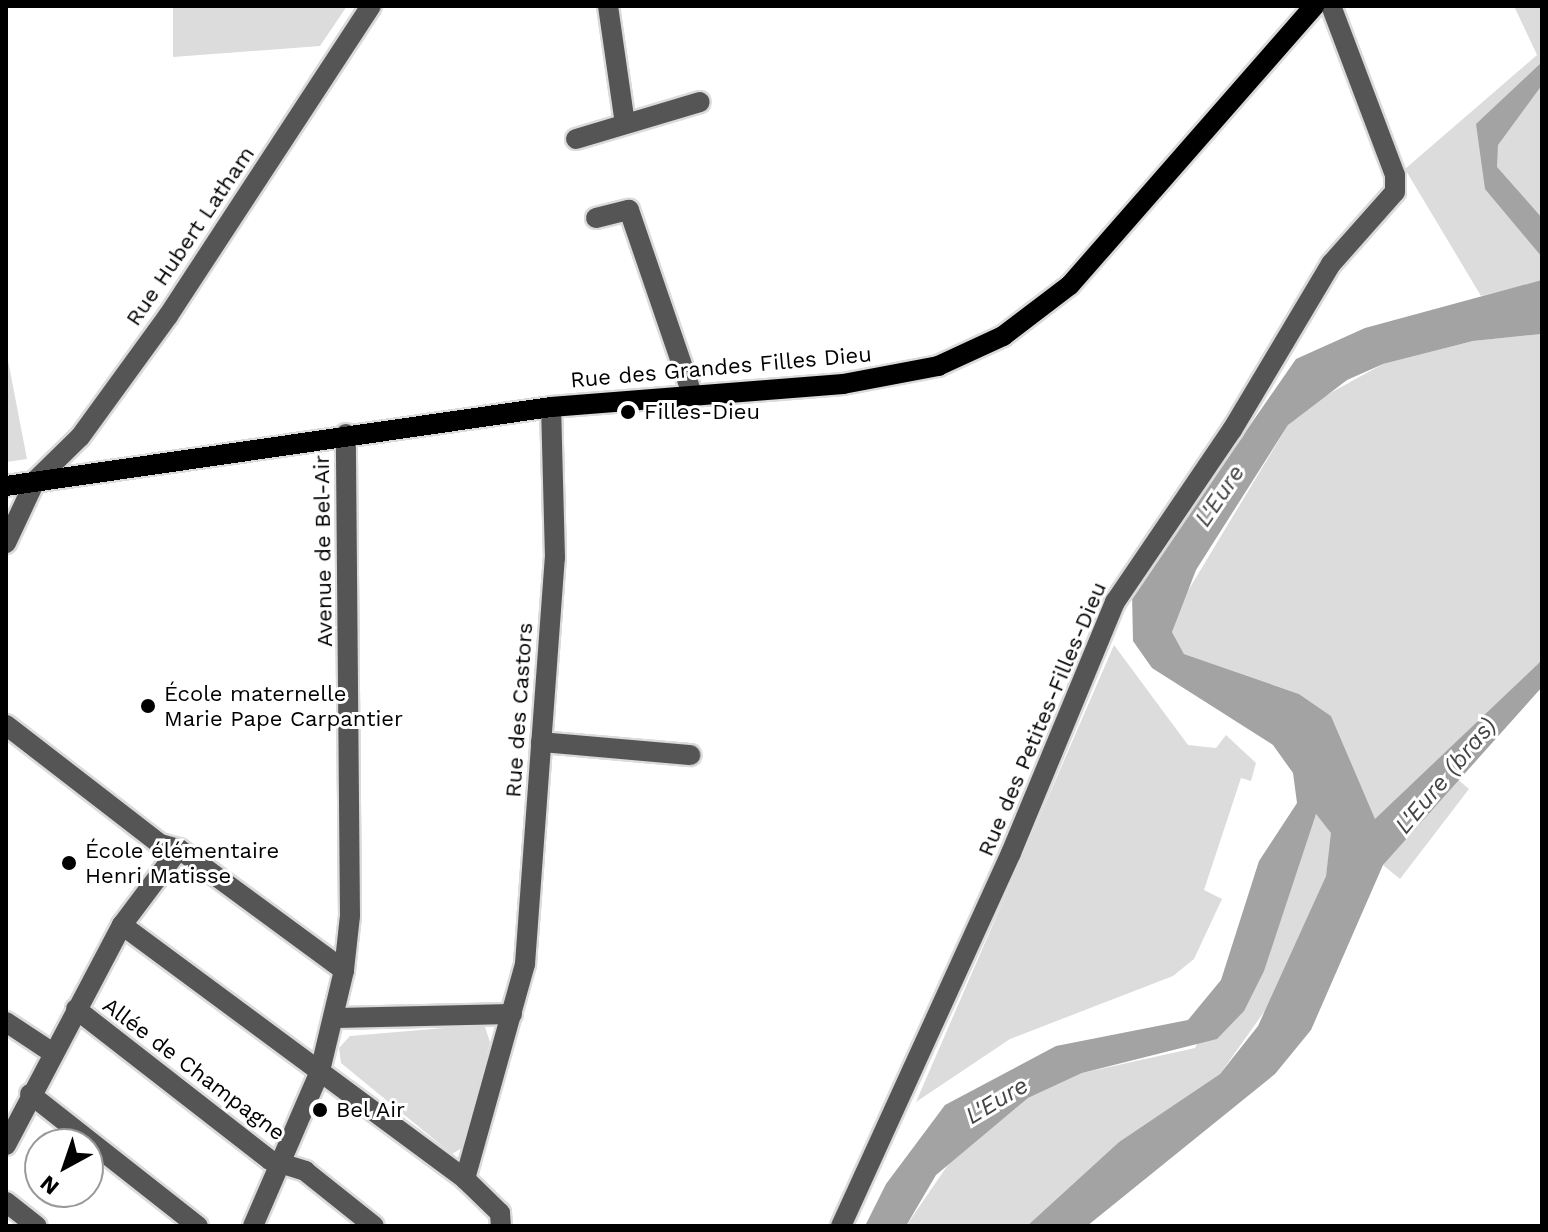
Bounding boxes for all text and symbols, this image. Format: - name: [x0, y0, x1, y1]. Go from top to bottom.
- street label: Rue Hubert Latham: [120, 141, 260, 331]
- street label: Rue des Grandes Filles Dieu: [569, 341, 873, 393]
- place label: Filles-Dieu: [644, 399, 760, 425]
- marker: Filles-Dieu: [619, 403, 637, 421]
- street label: Avenue de Bel-Air: [308, 455, 338, 647]
- water label: L'Eure: [1189, 460, 1251, 532]
- street label: Rue des Petites-Filles-Dieu: [972, 578, 1112, 860]
- street label: Rue des Castors: [500, 622, 538, 798]
- place label: École maternelle Marie Pape Carpantier: [164, 680, 403, 732]
- marker: École maternelle Marie Pape Carpantier: [139, 697, 157, 715]
- water label: L'Eure (bras): [1389, 712, 1503, 840]
- place label: École élémentaire Henri Matisse: [85, 837, 279, 888]
- marker: École élémentaire Henri Matisse: [60, 854, 78, 872]
- street label: Allée de Champagne: [98, 992, 290, 1146]
- water label: L'Eure: [960, 1071, 1034, 1131]
- place label: Bel Air: [336, 1097, 407, 1123]
- marker: Bel Air: [311, 1101, 329, 1119]
- north arrow: [24, 1128, 104, 1208]
- text: N: [35, 1170, 64, 1200]

